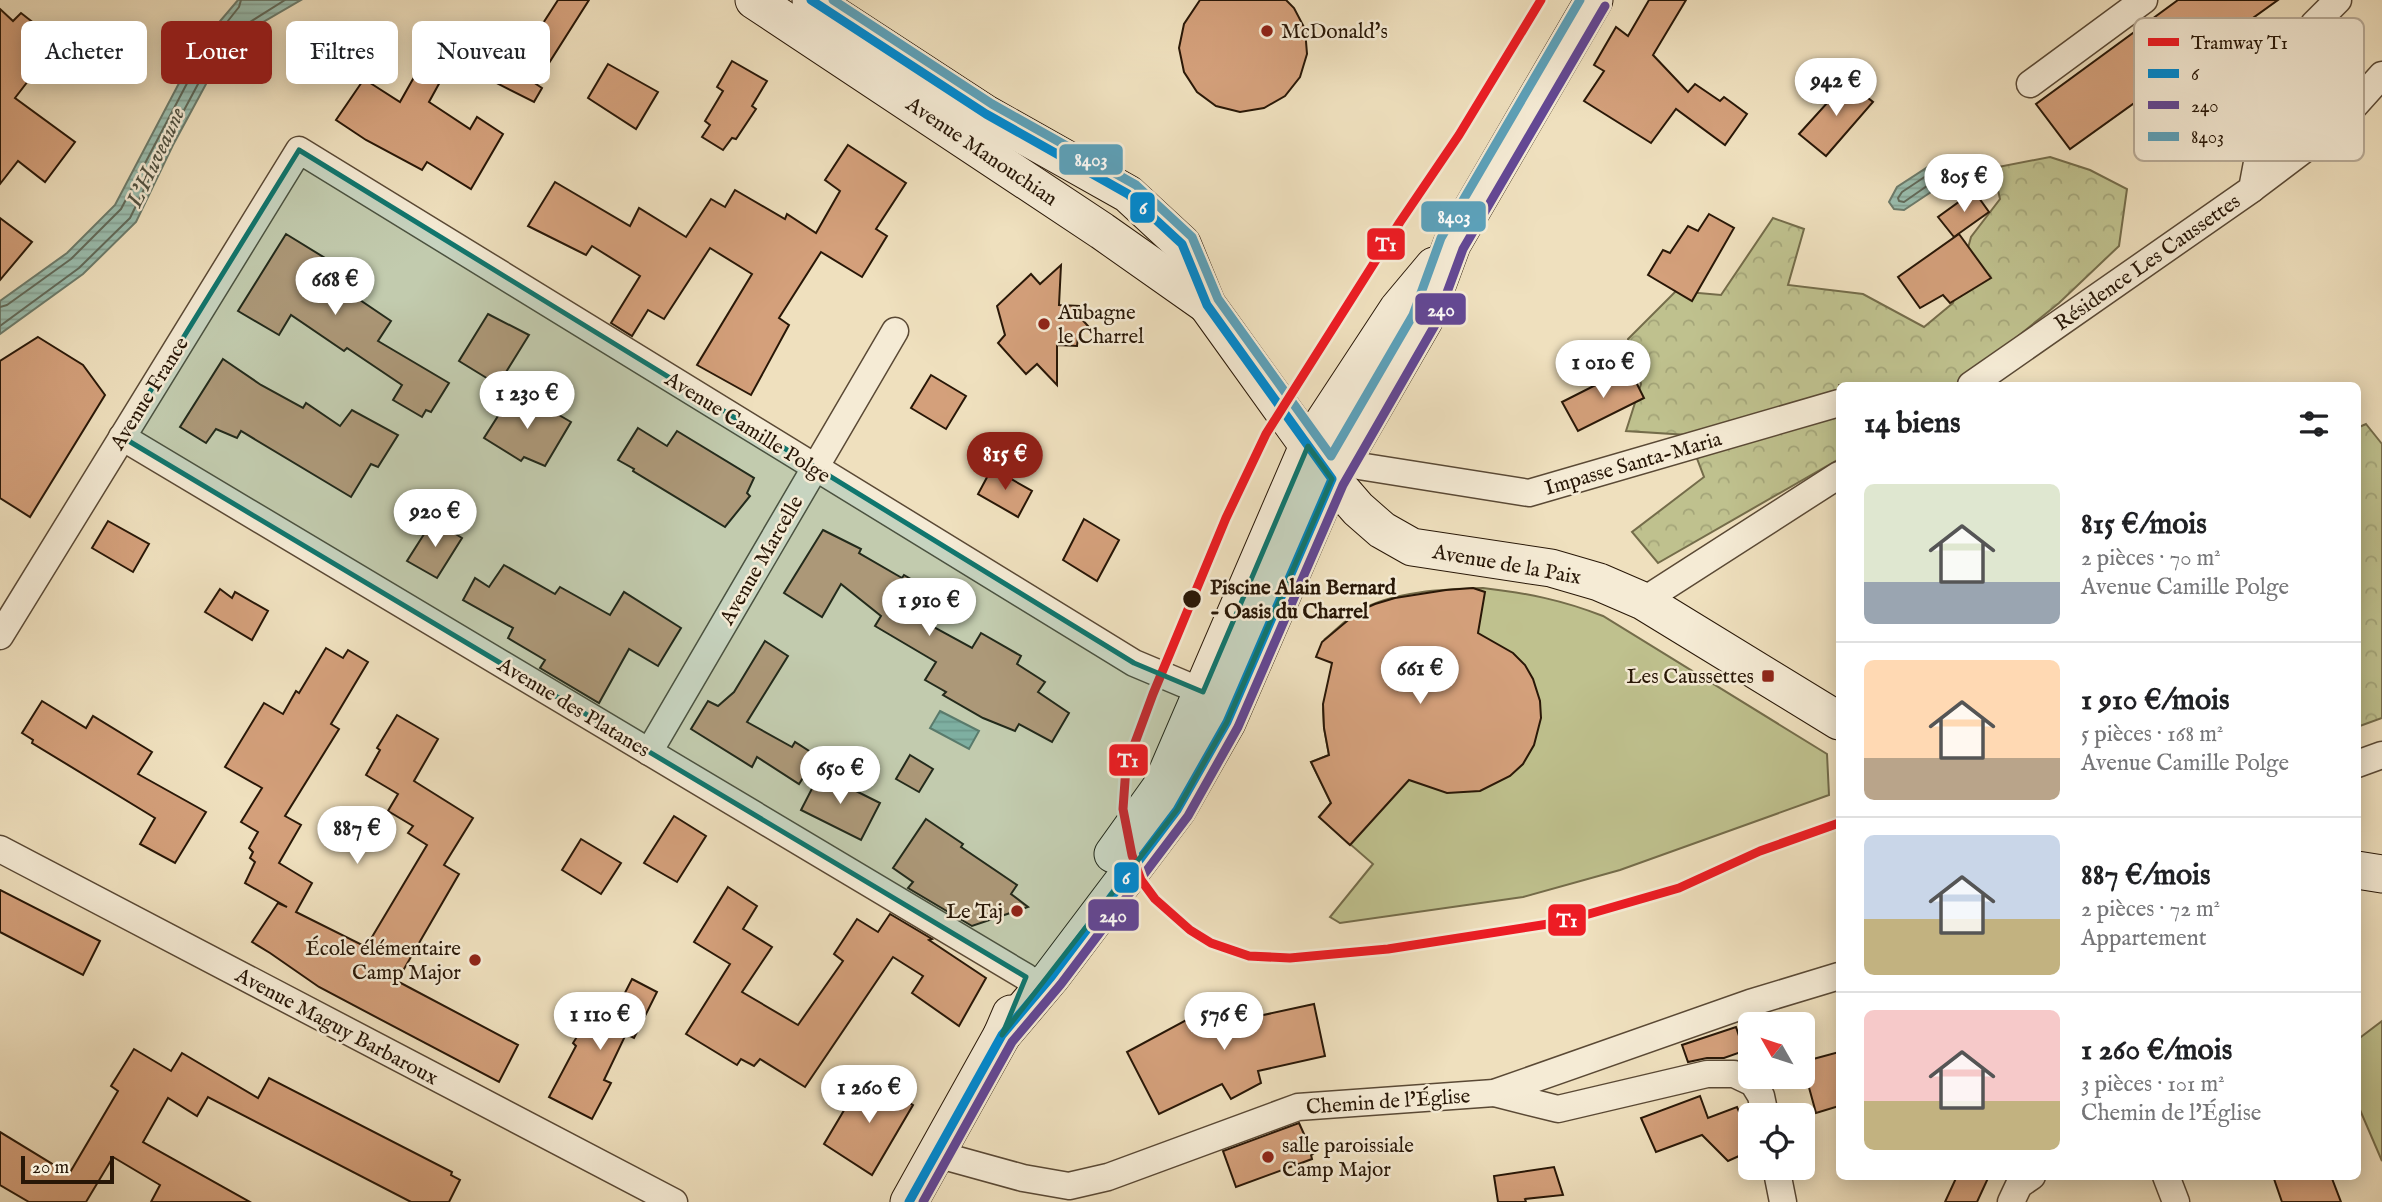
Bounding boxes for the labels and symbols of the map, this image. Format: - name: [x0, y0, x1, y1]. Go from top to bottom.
- legend: [2134, 18, 2364, 161]
- place label: McDonald's: [1281, 19, 1388, 46]
- marker: McDonald's: [1259, 23, 1275, 39]
- text: Tramway T1: [2191, 32, 2288, 56]
- pin: 942 €: [1787, 58, 1885, 118]
- text: 6: [2191, 63, 2200, 87]
- street label: Avenue Manouchian: [899, 91, 1062, 213]
- text: 240: [2191, 95, 2219, 119]
- water label: L'Huveaune: [120, 103, 192, 213]
- text: 8403: [2191, 126, 2224, 150]
- line badge: 8403: [1058, 143, 1124, 176]
- text: 8403: [1074, 149, 1108, 173]
- pin: 805 €: [1915, 154, 2013, 214]
- street label: Résidence Les Caussettes: [2050, 189, 2246, 338]
- line badge: 6: [1129, 191, 1156, 224]
- text: 6: [1139, 197, 1148, 221]
- line badge: 8403: [1420, 200, 1487, 233]
- text: 8403: [1437, 206, 1471, 230]
- line badge: T1: [1366, 227, 1406, 261]
- text: T1: [1375, 234, 1396, 258]
- pin: 668 €: [286, 258, 384, 317]
- line badge: 240: [1414, 292, 1467, 326]
- text: 240: [1427, 299, 1455, 323]
- place label: Aubagne le Charrel: [1057, 300, 1144, 351]
- marker: Aubagne le Charrel: [1036, 316, 1052, 332]
- street label: Avenue France: [104, 332, 196, 456]
- pin: 1 010 €: [1538, 340, 1668, 400]
- street label: Avenue Camille Polge: [659, 366, 835, 490]
- pin: 1 230 €: [462, 372, 592, 431]
- street label: Impasse Santa-Maria: [1542, 426, 1726, 503]
- pin: 815 €: [956, 433, 1054, 492]
- pin: 920 €: [386, 490, 484, 549]
- street label: Avenue Marcelle: [714, 491, 810, 631]
- street label: Avenue de la Paix: [1429, 539, 1583, 592]
- place label: Piscine Alain Bernard - Oasis du Charrel: [1210, 575, 1397, 626]
- pin: 1 910 €: [864, 578, 994, 638]
- marker: Piscine Alain Bernard - Oasis du Charrel: [1181, 588, 1203, 610]
- pin: 661 €: [1371, 646, 1469, 706]
- street label: Avenue des Platanes: [491, 652, 654, 764]
- place label: Les Caussettes: [1626, 664, 1754, 691]
- marker: Les Caussettes: [1760, 668, 1776, 684]
- line badge: T1: [1108, 743, 1149, 777]
- pin: 650 €: [791, 746, 889, 806]
- text: T1: [1117, 750, 1138, 774]
- pin: 887 €: [308, 806, 406, 866]
- line badge: 6: [1113, 861, 1140, 894]
- text: 6: [1122, 867, 1131, 891]
- line badge: 240: [1087, 898, 1140, 932]
- place label: Le Taj: [946, 899, 1003, 926]
- marker: Le Taj: [1009, 903, 1025, 919]
- line badge: T1: [1547, 903, 1587, 937]
- text: 240: [1099, 905, 1127, 929]
- text: T1: [1556, 910, 1577, 934]
- place label: École élémentaire Camp Major: [305, 935, 461, 987]
- marker: École élémentaire Camp Major: [467, 952, 483, 968]
- street label: Avenue Maguy Barbaroux: [229, 962, 442, 1092]
- pin: 1 110 €: [535, 992, 665, 1052]
- pin: 576 €: [1175, 992, 1273, 1052]
- north arrow: [1738, 1012, 1815, 1088]
- pin: 1 260 €: [804, 1066, 934, 1125]
- street label: Chemin de l'Église: [1305, 1082, 1472, 1122]
- place label: salle paroissiale Camp Major: [1282, 1133, 1414, 1184]
- marker: salle paroissiale Camp Major: [1260, 1149, 1276, 1165]
- scale bar: [21, 1153, 114, 1185]

